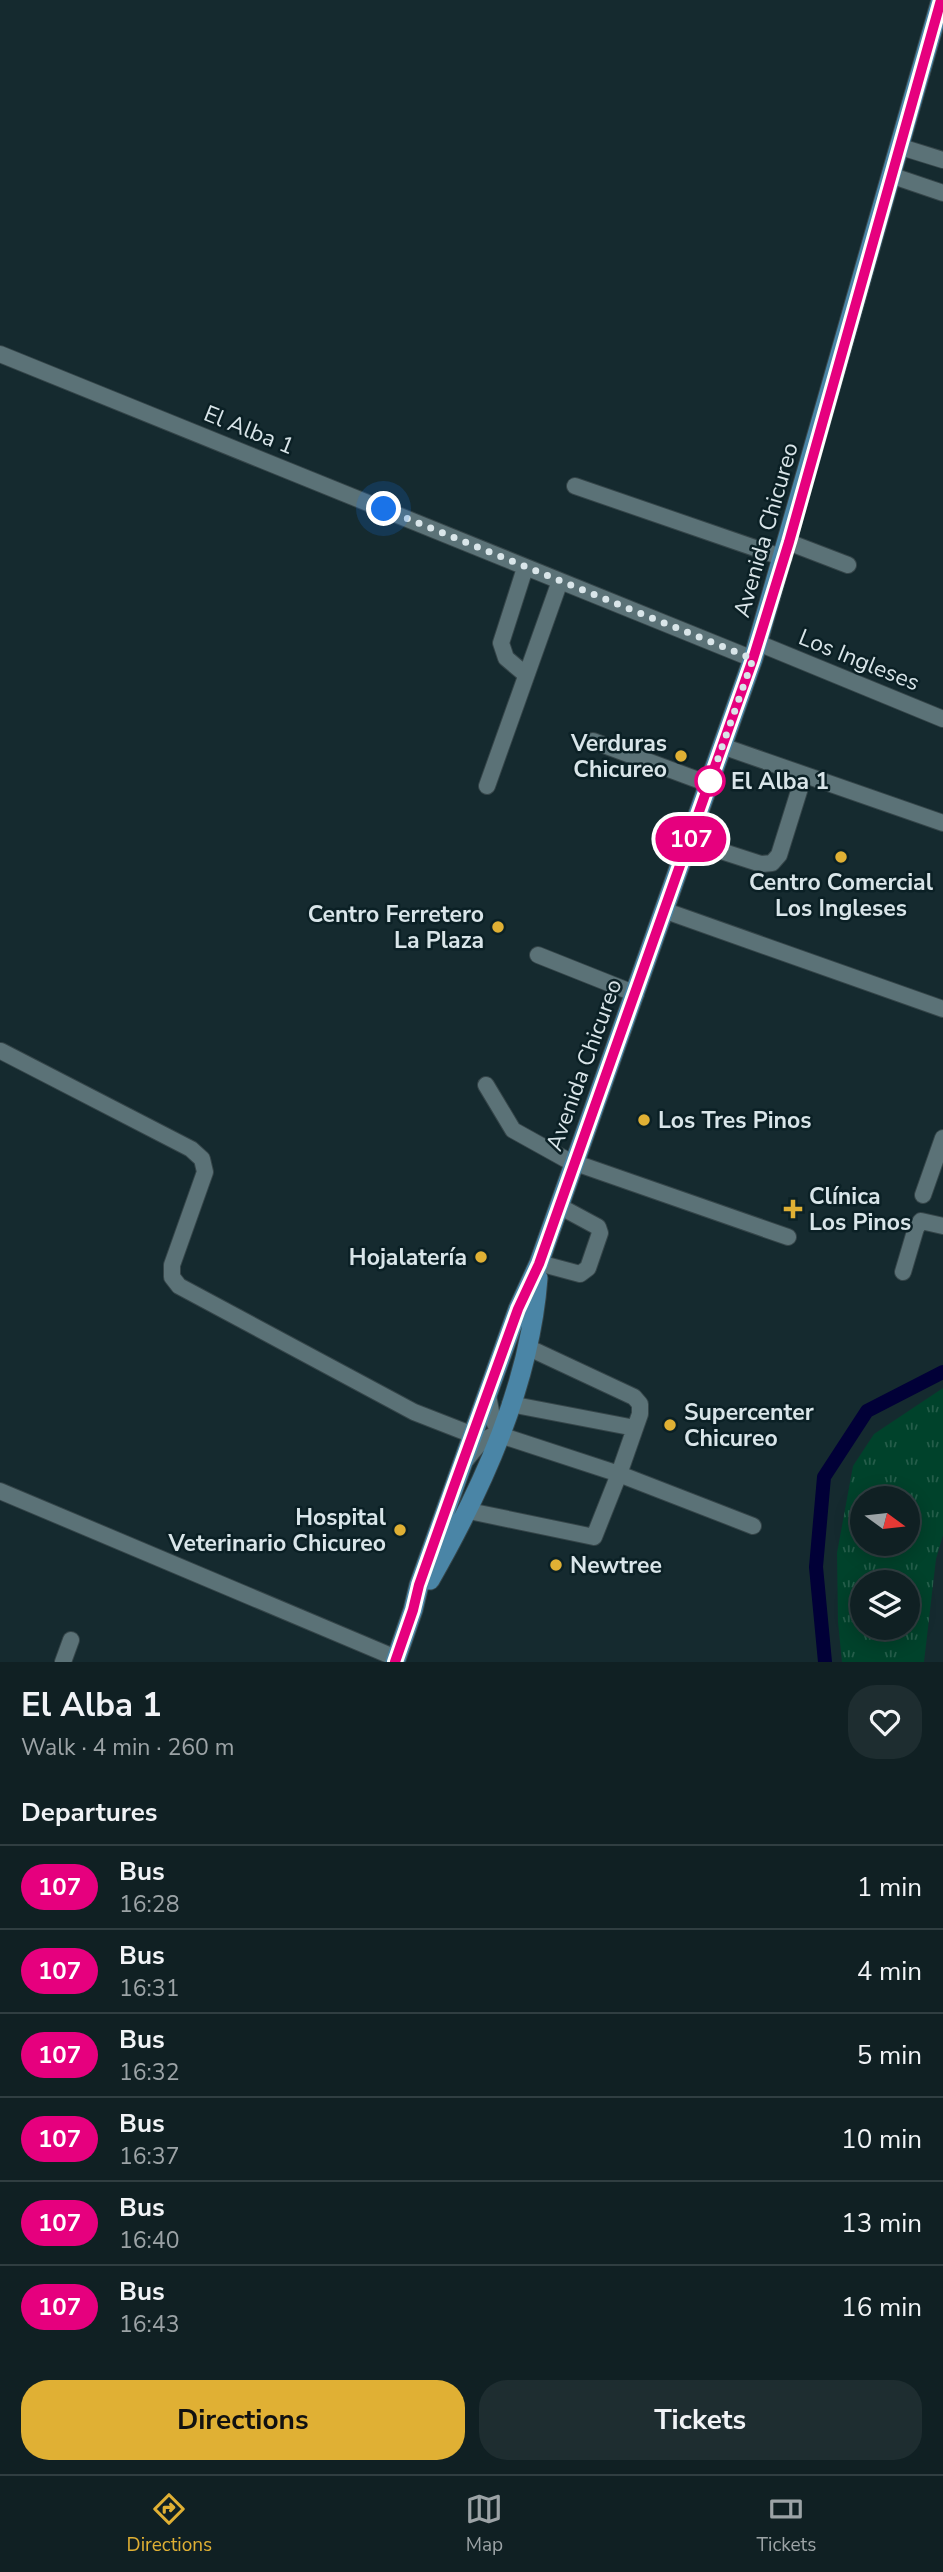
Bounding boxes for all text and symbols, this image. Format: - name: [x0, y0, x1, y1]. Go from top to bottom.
- street label: El Alba 1: [199, 398, 299, 462]
- street label: Avenida Chicureo: [726, 439, 806, 621]
- your location: [366, 491, 401, 526]
- street label: Los Ingleses: [794, 622, 924, 698]
- place label: Verduras Chicureo: [570, 728, 667, 785]
- marker: Verduras Chicureo: [673, 748, 689, 764]
- marker: El Alba 1: [695, 766, 725, 796]
- place label: El Alba 1: [731, 766, 829, 797]
- line badge: 107: [651, 816, 731, 862]
- text: 107: [669, 823, 713, 855]
- marker: Centro Comercial Los Ingleses: [833, 849, 849, 865]
- place label: Centro Comercial Los Ingleses: [749, 867, 934, 924]
- place label: Centro Ferretero La Plaza: [308, 899, 484, 956]
- marker: Centro Ferretero La Plaza: [490, 919, 506, 935]
- street label: Avenida Chicureo: [539, 975, 629, 1155]
- place label: Los Tres Pinos: [658, 1105, 812, 1136]
- marker: Los Tres Pinos: [636, 1112, 652, 1128]
- place label: Clínica Los Pinos: [809, 1181, 911, 1238]
- marker: Clínica Los Pinos: [783, 1199, 803, 1219]
- place label: Hojalatería: [349, 1242, 467, 1273]
- marker: Hojalatería: [473, 1249, 489, 1265]
- place label: Supercenter Chicureo: [684, 1397, 814, 1454]
- marker: Supercenter Chicureo: [662, 1417, 678, 1433]
- north arrow: [850, 1486, 920, 1556]
- map controls: [850, 1486, 920, 1640]
- place label: Hospital Veterinario Chicureo: [168, 1502, 387, 1559]
- marker: Hospital Veterinario Chicureo: [392, 1522, 408, 1538]
- place label: Newtree: [570, 1550, 662, 1581]
- marker: Newtree: [548, 1557, 564, 1573]
- button: layers: [850, 1570, 920, 1640]
- text: El Alba 1: [21, 1683, 162, 1728]
- button: heart: [848, 1685, 922, 1759]
- text: Walk · 4 min · 260 m: [21, 1732, 234, 1763]
- text: Departures: [21, 1795, 157, 1830]
- text: Bus: [119, 1854, 165, 1889]
- text: 1 min: [857, 1870, 922, 1905]
- text: 107: [38, 1871, 81, 1903]
- text: 16:28: [119, 1889, 179, 1920]
- text: Bus: [119, 1938, 165, 1973]
- text: 4 min: [857, 1954, 922, 1989]
- text: 107: [38, 1955, 81, 1987]
- text: 16:31: [119, 1973, 179, 2004]
- text: Bus: [119, 2022, 165, 2057]
- text: 5 min: [857, 2038, 922, 2073]
- text: 107: [38, 2039, 81, 2071]
- text: 16:32: [119, 2057, 179, 2088]
- text: Bus: [119, 2106, 165, 2141]
- text: 10 min: [841, 2122, 922, 2157]
- text: 107: [38, 2123, 81, 2155]
- text: 16:37: [119, 2141, 179, 2172]
- text: Bus: [119, 2190, 165, 2225]
- text: 13 min: [841, 2206, 922, 2241]
- text: 107: [38, 2207, 81, 2239]
- text: 16:40: [119, 2225, 179, 2256]
- text: Bus: [119, 2274, 165, 2309]
- text: 16 min: [841, 2290, 922, 2325]
- text: 107: [38, 2291, 81, 2323]
- text: 16:43: [119, 2309, 179, 2340]
- button: Directions: [21, 2380, 465, 2460]
- button: Tickets: [479, 2380, 922, 2460]
- tab: Directions: [127, 2490, 212, 2558]
- tab: Map: [465, 2490, 503, 2558]
- tab: Tickets: [757, 2490, 816, 2558]

